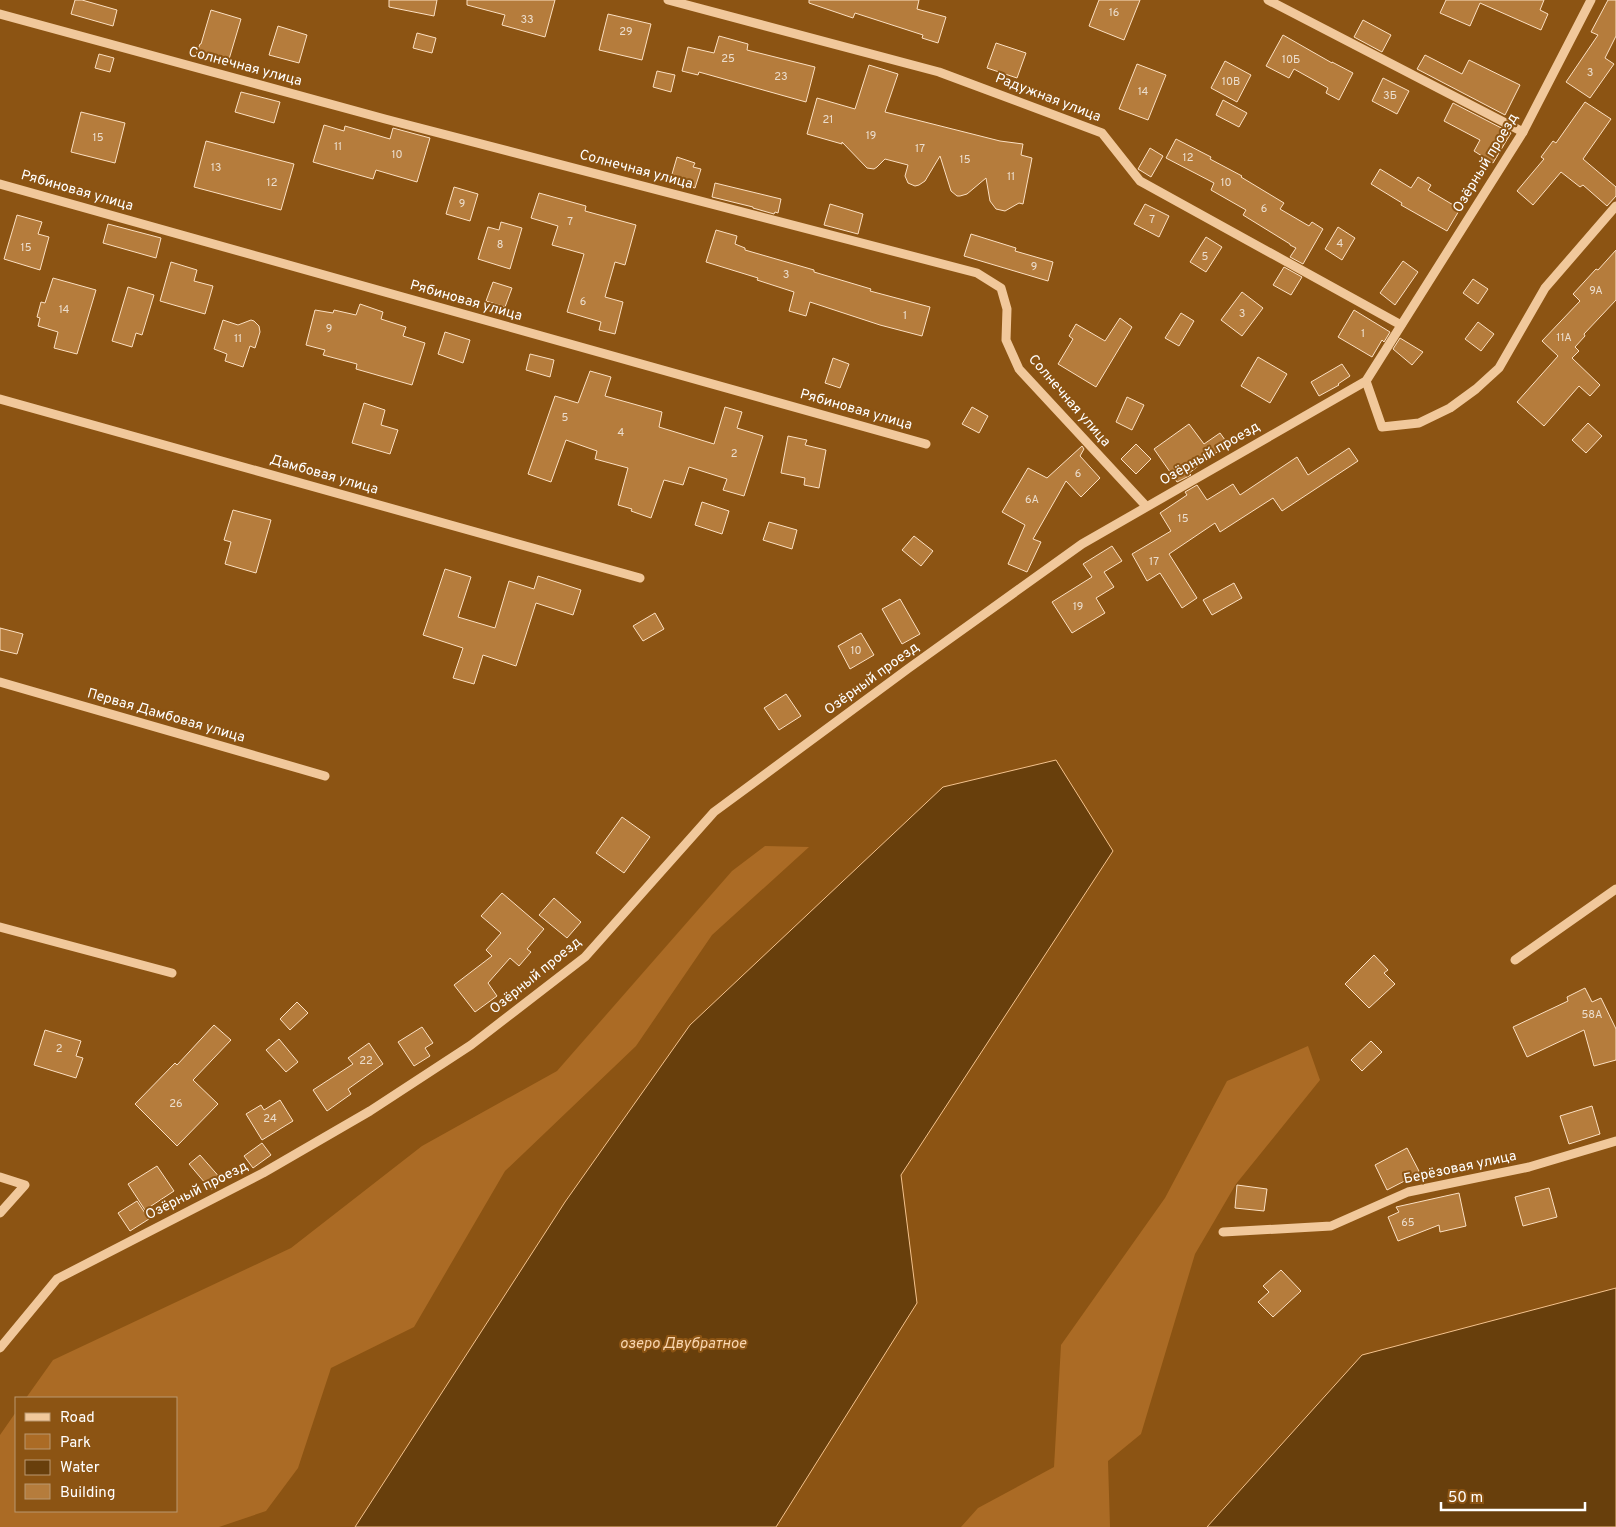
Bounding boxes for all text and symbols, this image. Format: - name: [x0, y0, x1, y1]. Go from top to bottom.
- house number: 16: [1109, 6, 1119, 20]
- house number: 33: [520, 13, 534, 27]
- house number: 29: [619, 25, 633, 39]
- street label: Солнечная улица: [186, 44, 304, 90]
- house number: 25: [721, 52, 735, 66]
- house number: 10Б: [1282, 53, 1300, 67]
- house number: 3: [1587, 66, 1593, 80]
- house number: 23: [774, 70, 788, 84]
- street label: Радужная улица: [993, 70, 1103, 126]
- house number: 10В: [1222, 75, 1240, 89]
- house number: 14: [1138, 85, 1149, 99]
- house number: 3Б: [1383, 89, 1397, 103]
- street label: Озёрный проезд: [1450, 110, 1522, 216]
- house number: 21: [823, 113, 833, 127]
- house number: 19: [866, 129, 876, 143]
- house number: 15: [93, 131, 104, 145]
- house number: 11: [334, 140, 342, 154]
- house number: 17: [915, 142, 925, 156]
- street label: Солнечная улица: [577, 147, 695, 193]
- house number: 10: [391, 148, 403, 162]
- house number: 12: [1183, 151, 1193, 165]
- house number: 15: [960, 153, 971, 167]
- house number: 13: [211, 161, 221, 175]
- street label: Рябиновая улица: [19, 167, 135, 215]
- house number: 11: [1007, 170, 1015, 184]
- house number: 12: [267, 176, 277, 190]
- house number: 10: [1220, 176, 1232, 190]
- house number: 9: [459, 197, 465, 211]
- house number: 6: [1261, 202, 1267, 216]
- house number: 7: [1149, 213, 1155, 227]
- house number: 7: [567, 215, 573, 229]
- house number: 4: [1337, 237, 1344, 251]
- house number: 8: [497, 238, 503, 252]
- house number: 15: [21, 241, 32, 255]
- house number: 5: [1202, 250, 1209, 264]
- house number: 9: [1031, 260, 1037, 274]
- house number: 3: [783, 268, 789, 282]
- street label: Рябиновая улица: [408, 277, 524, 325]
- house number: 9А: [1589, 284, 1603, 298]
- house number: 6: [580, 295, 586, 309]
- house number: 14: [59, 303, 70, 317]
- house number: 3: [1239, 307, 1245, 321]
- house number: 1: [903, 309, 907, 323]
- house number: 9: [326, 322, 332, 336]
- house number: 1: [1361, 327, 1365, 341]
- house number: 11А: [1556, 331, 1572, 345]
- house number: 11: [234, 332, 242, 346]
- street label: Солнечная улица: [1024, 351, 1114, 451]
- street label: Рябиновая улица: [798, 386, 914, 434]
- house number: 5: [562, 411, 569, 425]
- street label: Озёрный проезд: [1157, 418, 1263, 490]
- house number: 4: [618, 426, 625, 440]
- house number: 2: [731, 447, 737, 461]
- street label: Дамбовая улица: [268, 451, 380, 499]
- house number: 6: [1075, 467, 1081, 481]
- house number: 6А: [1025, 493, 1039, 507]
- house number: 15: [1178, 512, 1189, 526]
- house number: 17: [1149, 555, 1159, 569]
- house number: 19: [1073, 600, 1083, 614]
- street label: Озёрный проезд: [821, 639, 923, 719]
- house number: 10: [850, 644, 862, 658]
- street label: Первая Дамбовая улица: [85, 685, 247, 747]
- street label: Озёрный проезд: [487, 934, 585, 1018]
- house number: 58А: [1582, 1008, 1602, 1022]
- house number: 2: [56, 1042, 62, 1056]
- house number: 22: [359, 1054, 373, 1068]
- house number: 26: [169, 1097, 183, 1111]
- house number: 24: [263, 1112, 277, 1126]
- street label: Берёзовая улица: [1402, 1148, 1518, 1188]
- street label: Озёрный проезд: [143, 1158, 251, 1224]
- house number: 65: [1401, 1216, 1415, 1230]
- water label: озеро Двубратное: [620, 1335, 746, 1354]
- legend: [15, 1397, 178, 1512]
- text: Road: [60, 1409, 95, 1428]
- text: Park: [60, 1434, 91, 1453]
- text: Water: [60, 1459, 100, 1478]
- scale bar: [1441, 1480, 1585, 1512]
- text: Building: [60, 1484, 115, 1503]
- text: 50 m: [1448, 1489, 1483, 1508]

